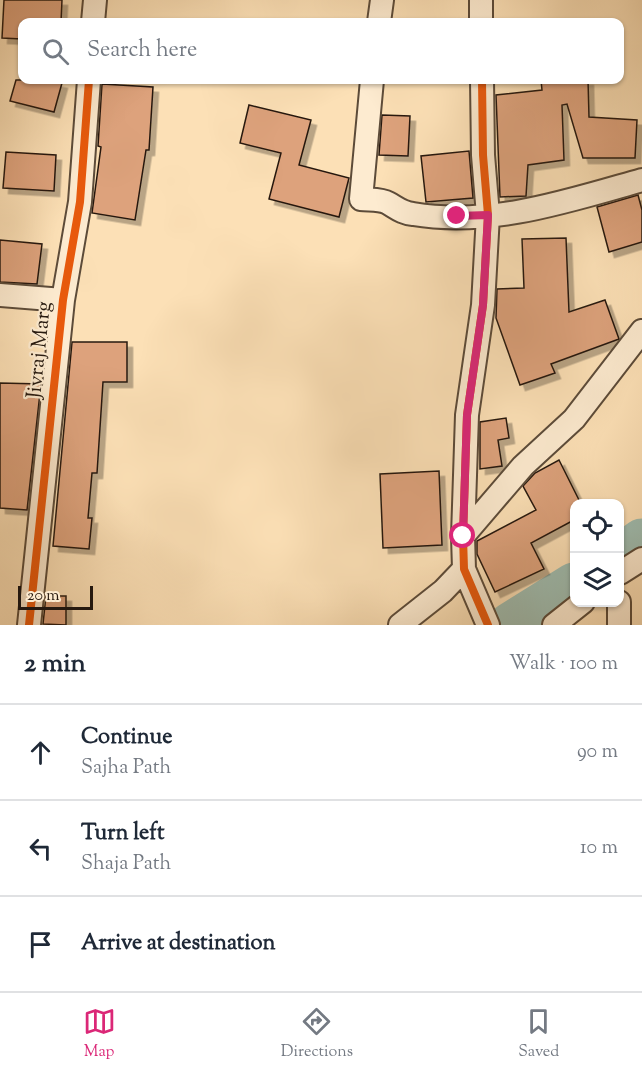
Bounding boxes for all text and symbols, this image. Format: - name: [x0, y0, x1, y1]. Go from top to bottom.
- search box: [18, 18, 624, 84]
- icon: search: [39, 35, 72, 68]
- text: Search here: [87, 35, 197, 67]
- route end: [443, 202, 469, 228]
- street label: Jivraj Marg: [20, 300, 60, 401]
- map controls: [570, 499, 624, 607]
- button: locate: [570, 499, 624, 553]
- route start: [449, 522, 475, 548]
- button: layers: [570, 553, 624, 607]
- scale bar: [18, 583, 93, 610]
- text: 20 m: [27, 585, 60, 608]
- text: 2 min: [24, 646, 86, 683]
- text: Walk · 100 m: [509, 650, 618, 679]
- text: Continue: [81, 722, 172, 754]
- icon: ahead: [24, 736, 57, 769]
- text: 90 m: [577, 738, 618, 767]
- text: Sajha Path: [81, 754, 171, 783]
- text: Turn left: [81, 818, 164, 850]
- icon: left: [24, 832, 57, 865]
- text: 10 m: [580, 834, 618, 863]
- text: Shaja Path: [81, 850, 171, 879]
- icon: arrive: [24, 928, 57, 961]
- text: Arrive at destination: [81, 928, 276, 960]
- tab: Map: [83, 1005, 116, 1064]
- tab: Directions: [281, 1005, 353, 1064]
- tab: Saved: [518, 1005, 559, 1064]

